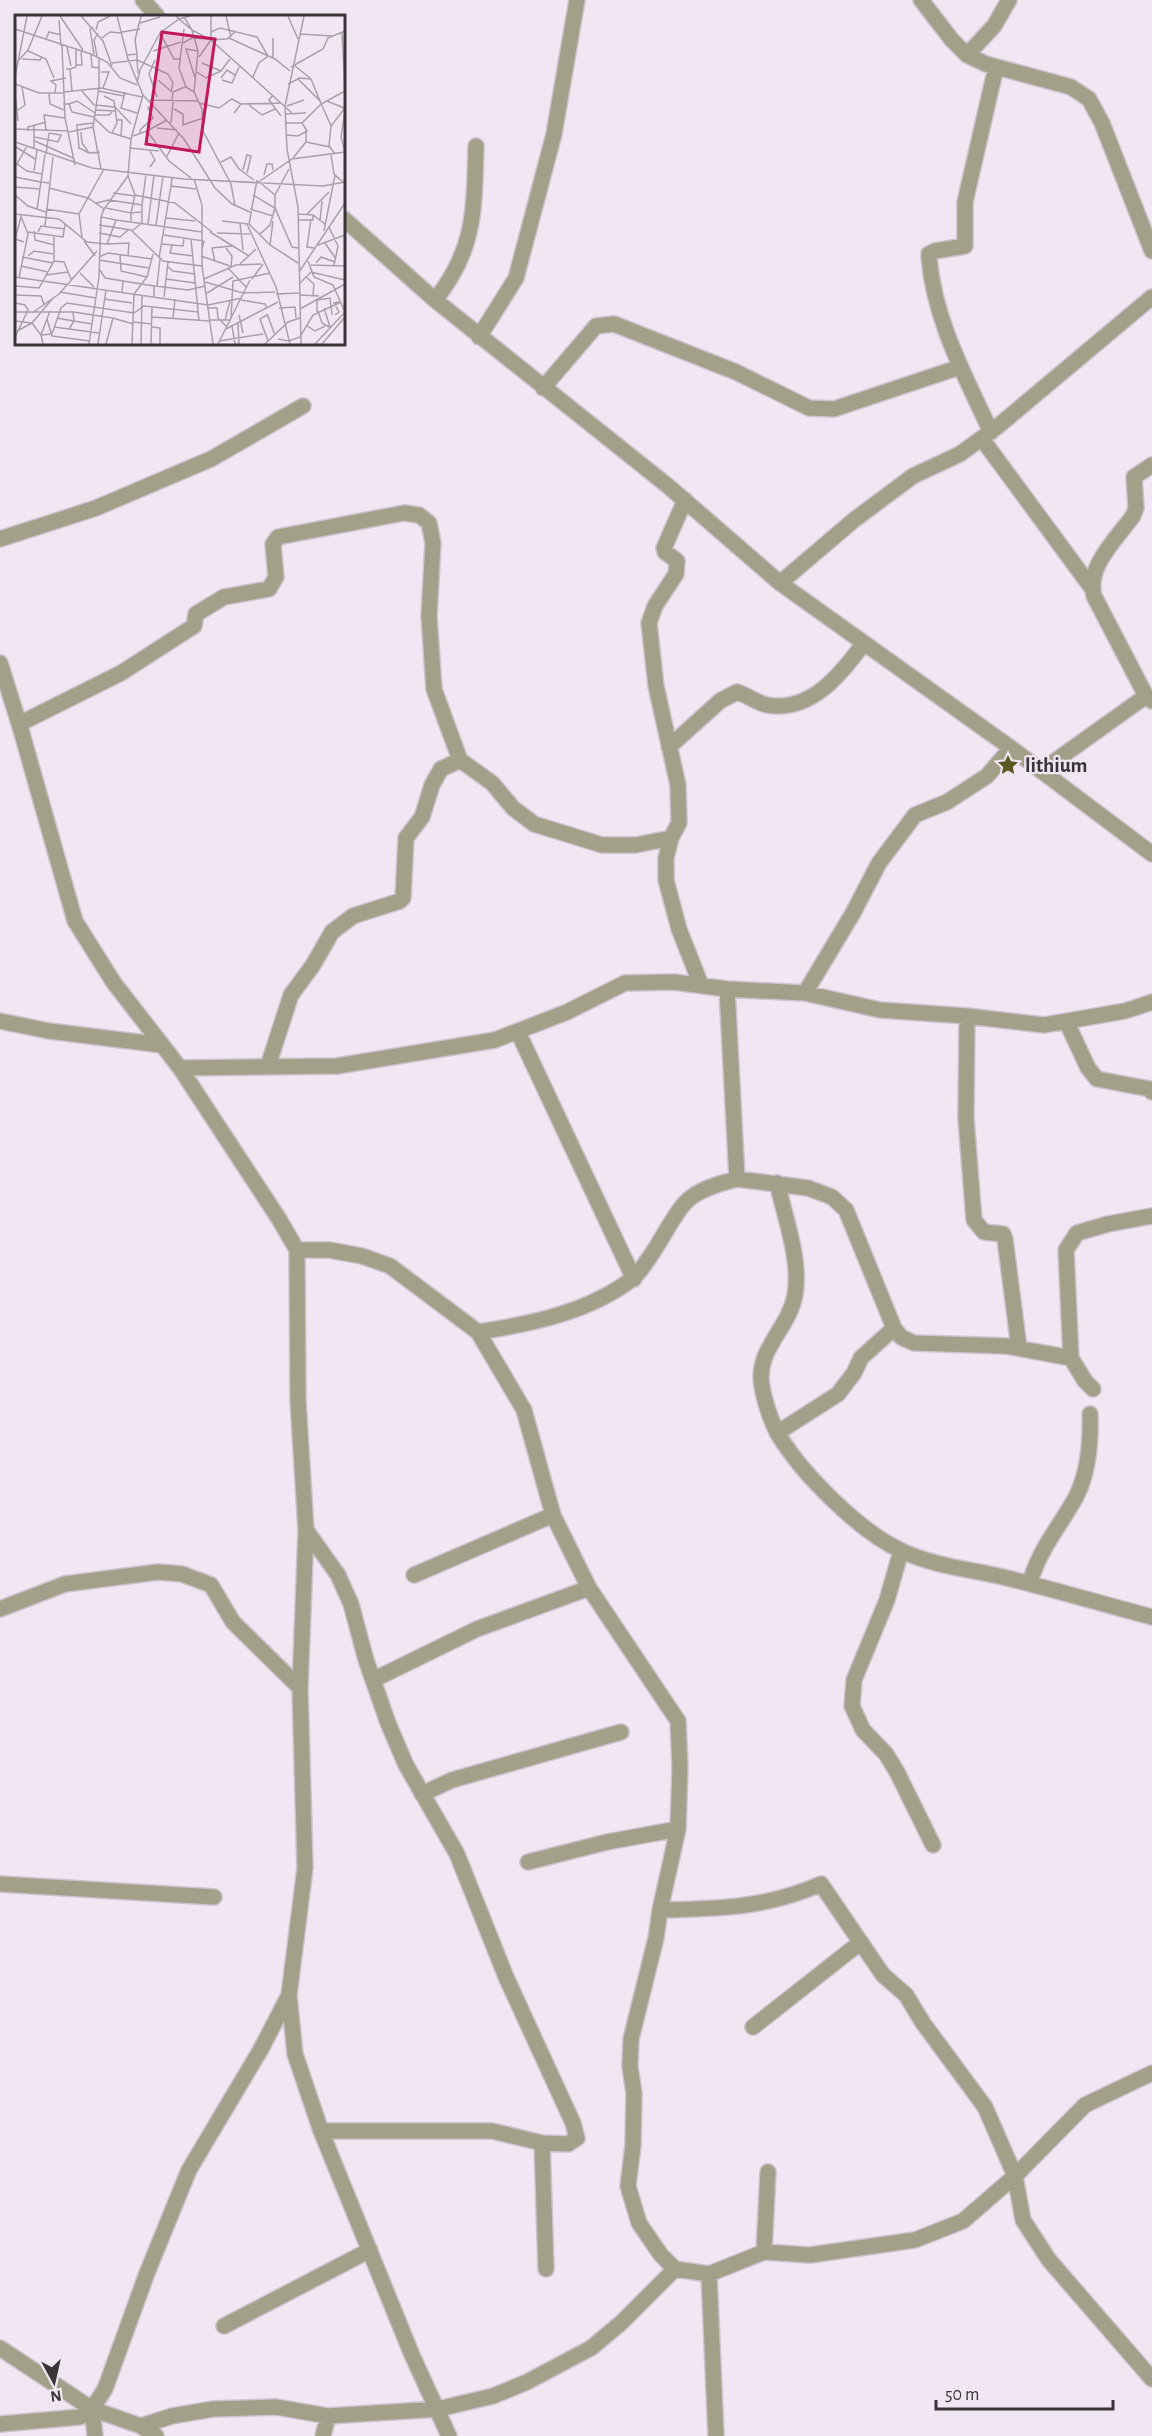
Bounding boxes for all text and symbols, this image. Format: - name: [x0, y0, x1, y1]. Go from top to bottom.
- inset map: [15, 15, 345, 345]
- place icon: lithium: [996, 753, 1020, 777]
- place label: lithium: [1025, 755, 1088, 776]
- north arrow: [24, 2352, 84, 2412]
- scale bar: [936, 2373, 1113, 2411]
- text: 50 m: [945, 2386, 979, 2404]
- text: N: [49, 2387, 63, 2405]

